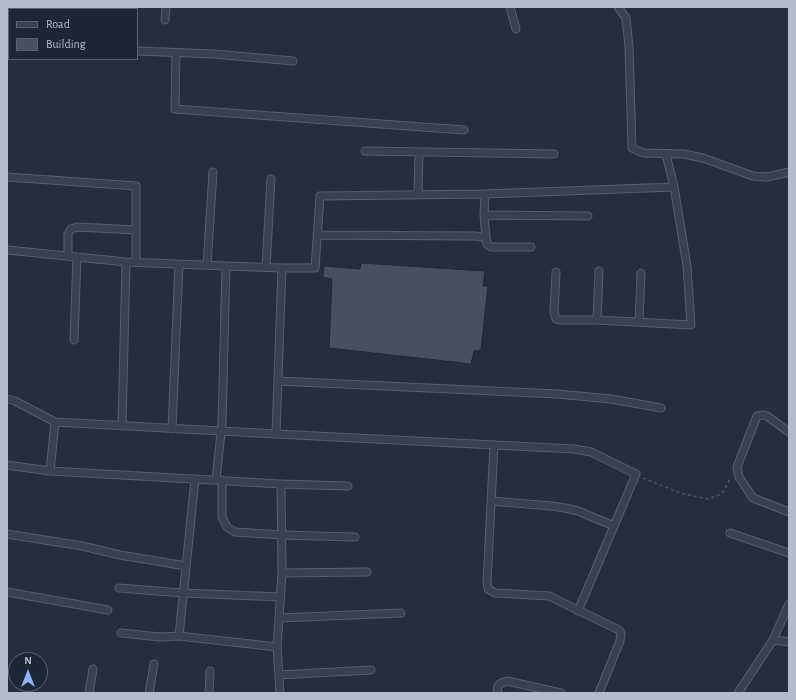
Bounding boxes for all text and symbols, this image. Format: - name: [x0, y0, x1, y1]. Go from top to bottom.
- legend: [8, 8, 138, 60]
- text: Road: [46, 18, 70, 30]
- text: Building: [46, 38, 86, 50]
- north arrow: [8, 652, 48, 692]
- text: N: [24, 655, 32, 666]

